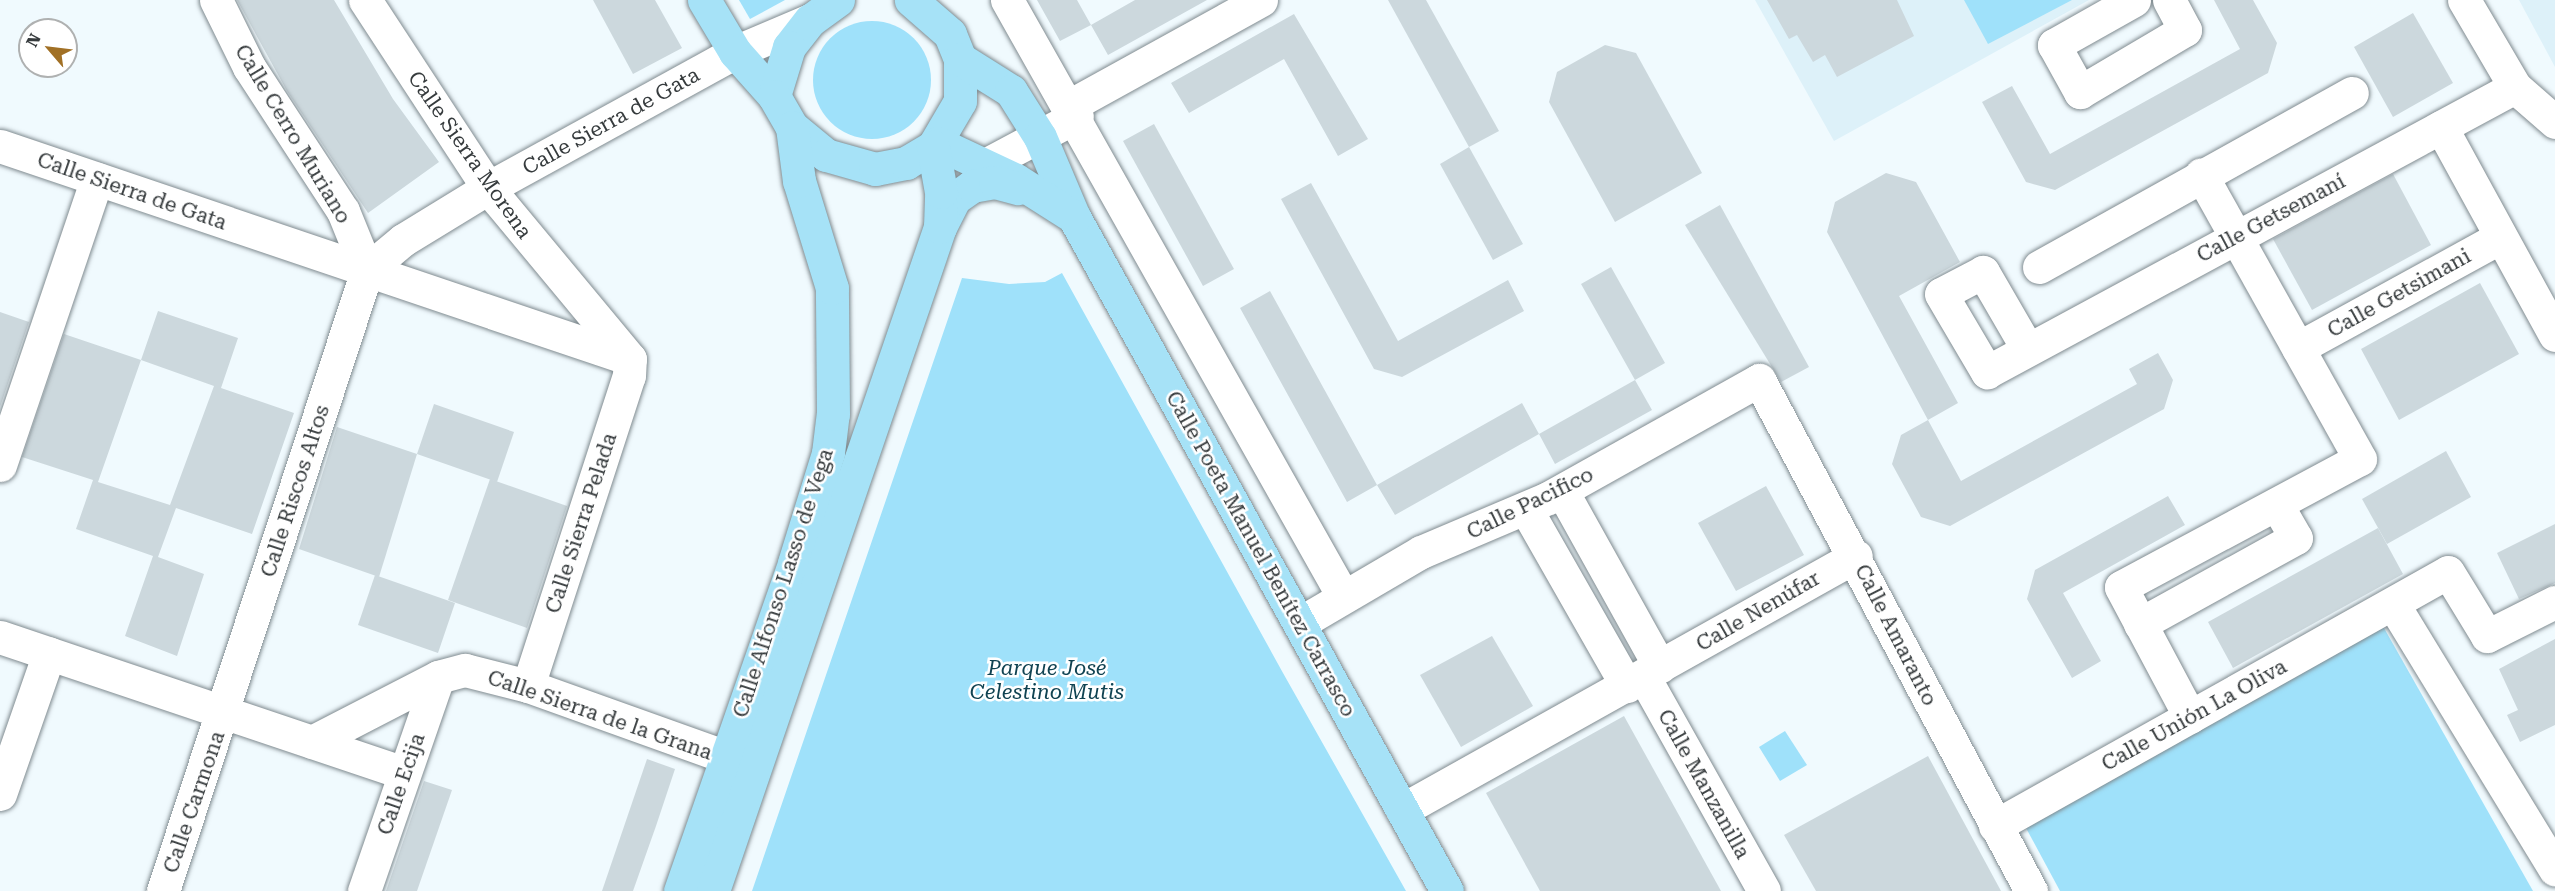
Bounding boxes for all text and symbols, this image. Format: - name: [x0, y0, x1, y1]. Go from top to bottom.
- north arrow: [18, 18, 78, 78]
- text: N: [22, 30, 45, 50]
- street label: Calle Cerro Muriano: [230, 40, 356, 228]
- street label: Calle Sierra de Gata: [518, 62, 704, 180]
- street label: Calle Sierra Morena: [403, 66, 537, 244]
- street label: Calle Sierra de Gata: [34, 147, 230, 235]
- street label: Calle Getsemaní: [2192, 168, 2350, 268]
- street label: Calle Getsimani: [2323, 243, 2475, 343]
- street label: Calle Poeta Manuel Benítez Carrasco: [1161, 387, 1361, 721]
- street label: Calle Riscos Altos: [255, 402, 335, 580]
- street label: Calle Sierra Pelada: [540, 430, 622, 616]
- street label: Calle Alfonso Lasso de Vega: [728, 445, 838, 721]
- street label: Calle Pacifico: [1463, 462, 1597, 544]
- street label: Calle Amaranto: [1850, 560, 1942, 710]
- street label: Calle Nenúfar: [1692, 565, 1824, 657]
- street label: Calle Unión La Oliva: [2097, 654, 2291, 776]
- park label: Parque José Celestino Mutis: [970, 655, 1124, 705]
- street label: Calle Sierra de la Grana: [484, 665, 716, 765]
- street label: Calle Manzanilla: [1653, 705, 1755, 863]
- street label: Calle Carmona: [158, 728, 230, 876]
- street label: Calle Ecija: [372, 730, 430, 838]

